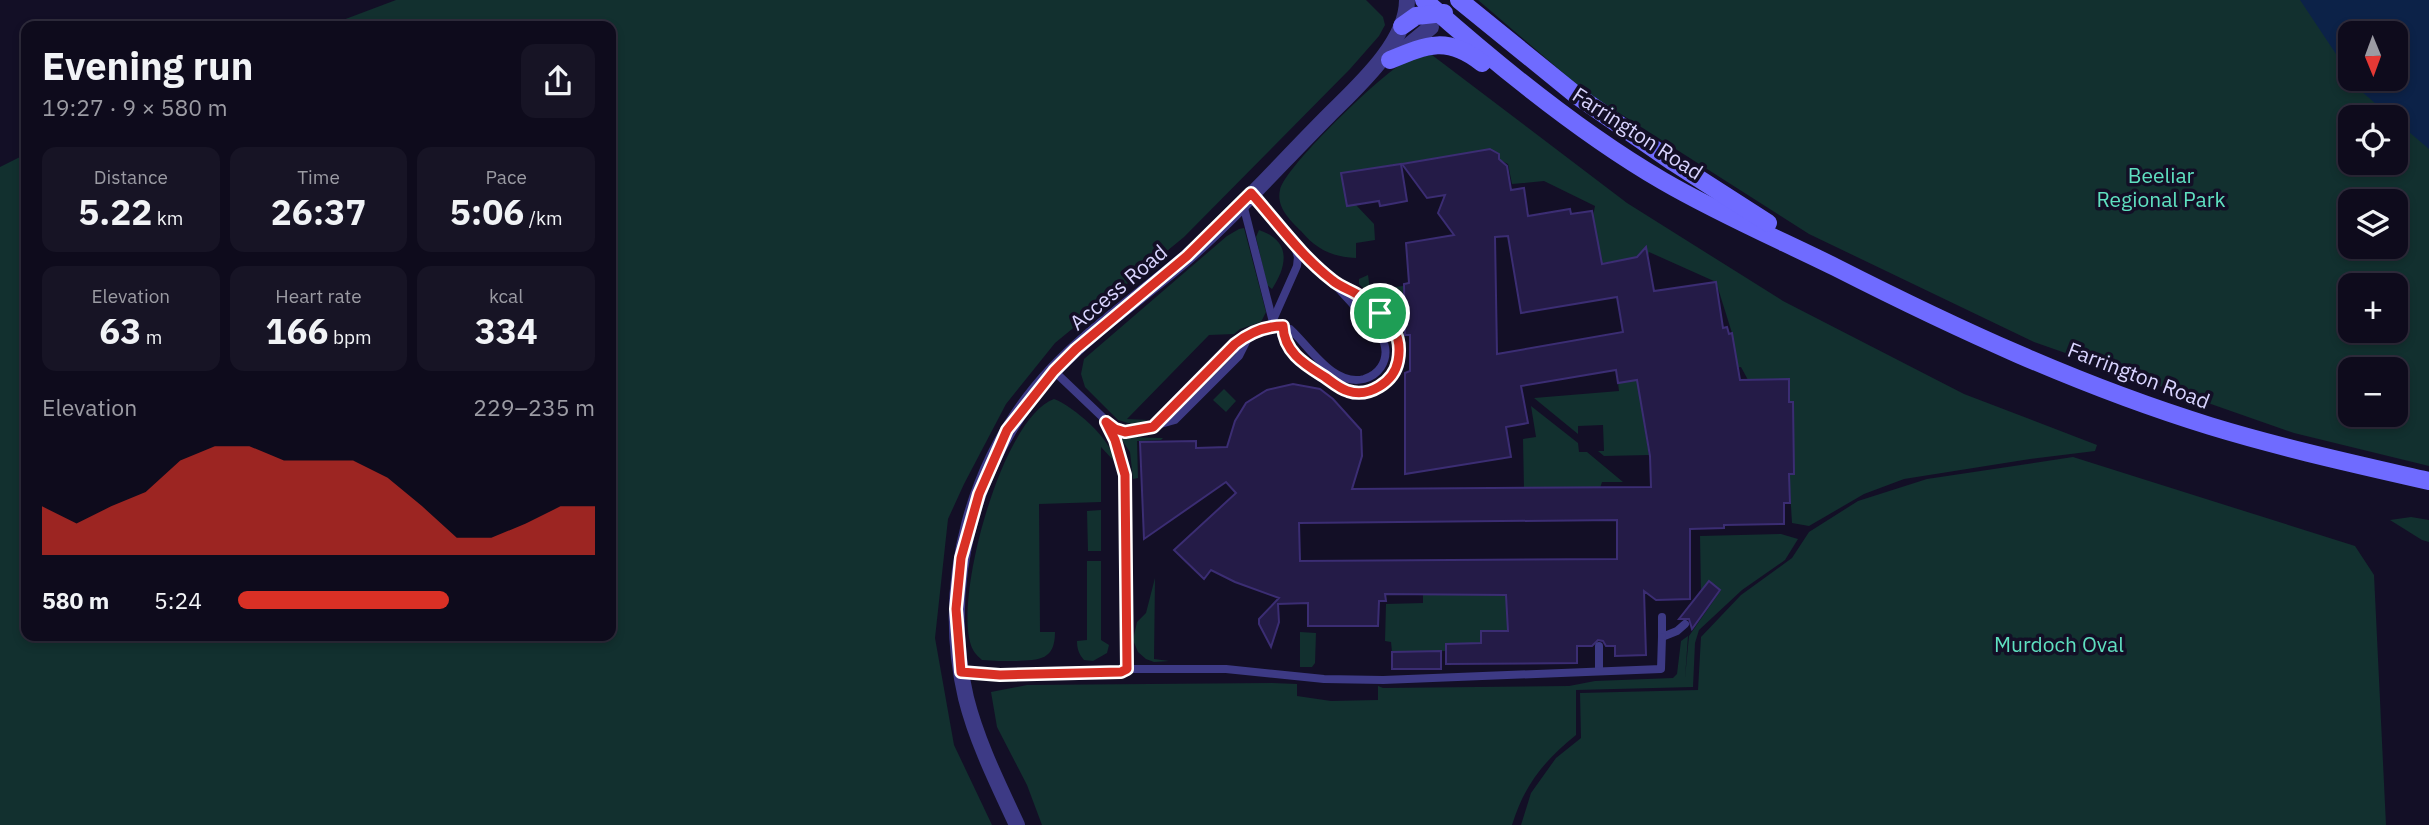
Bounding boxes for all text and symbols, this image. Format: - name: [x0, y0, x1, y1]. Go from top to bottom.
- north arrow: [2338, 21, 2408, 91]
- map controls: [2338, 21, 2408, 427]
- text: Evening run: [42, 41, 253, 90]
- button: share: [521, 44, 595, 118]
- street label: Farrington Road: [1567, 80, 1709, 186]
- text: 19:27 · 9 × 580 m: [42, 92, 228, 122]
- button: locate: [2338, 105, 2408, 175]
- park label: Beeliar Regional Park: [2096, 161, 2226, 213]
- text: Distance: [94, 165, 168, 189]
- text: Time: [297, 165, 340, 189]
- text: Pace: [485, 165, 527, 189]
- text: 5.22: [78, 189, 152, 235]
- text: 26:37: [271, 189, 366, 235]
- text: 5:06: [450, 189, 524, 235]
- button: layers: [2338, 189, 2408, 259]
- text: km: [152, 206, 183, 230]
- text: /km: [524, 206, 563, 230]
- street label: Access Road: [1063, 238, 1173, 336]
- button: +: [2338, 273, 2408, 343]
- pin: [1350, 283, 1410, 343]
- text: Elevation: [91, 284, 170, 308]
- text: Heart rate: [275, 284, 362, 308]
- text: kcal: [489, 284, 523, 308]
- icon: arrive: [1361, 294, 1399, 332]
- text: 63: [99, 308, 141, 354]
- text: 166: [265, 308, 328, 354]
- text: 334: [475, 308, 538, 354]
- text: m: [141, 325, 162, 349]
- text: bpm: [328, 325, 372, 349]
- street label: Farrington Road: [2064, 335, 2214, 415]
- button: −: [2338, 357, 2408, 427]
- text: Elevation: [42, 392, 137, 422]
- text: 229–235 m: [473, 392, 595, 422]
- text: 580 m: [42, 585, 109, 615]
- text: 5:24: [154, 585, 202, 615]
- park label: Murdoch Oval: [1994, 630, 2124, 658]

